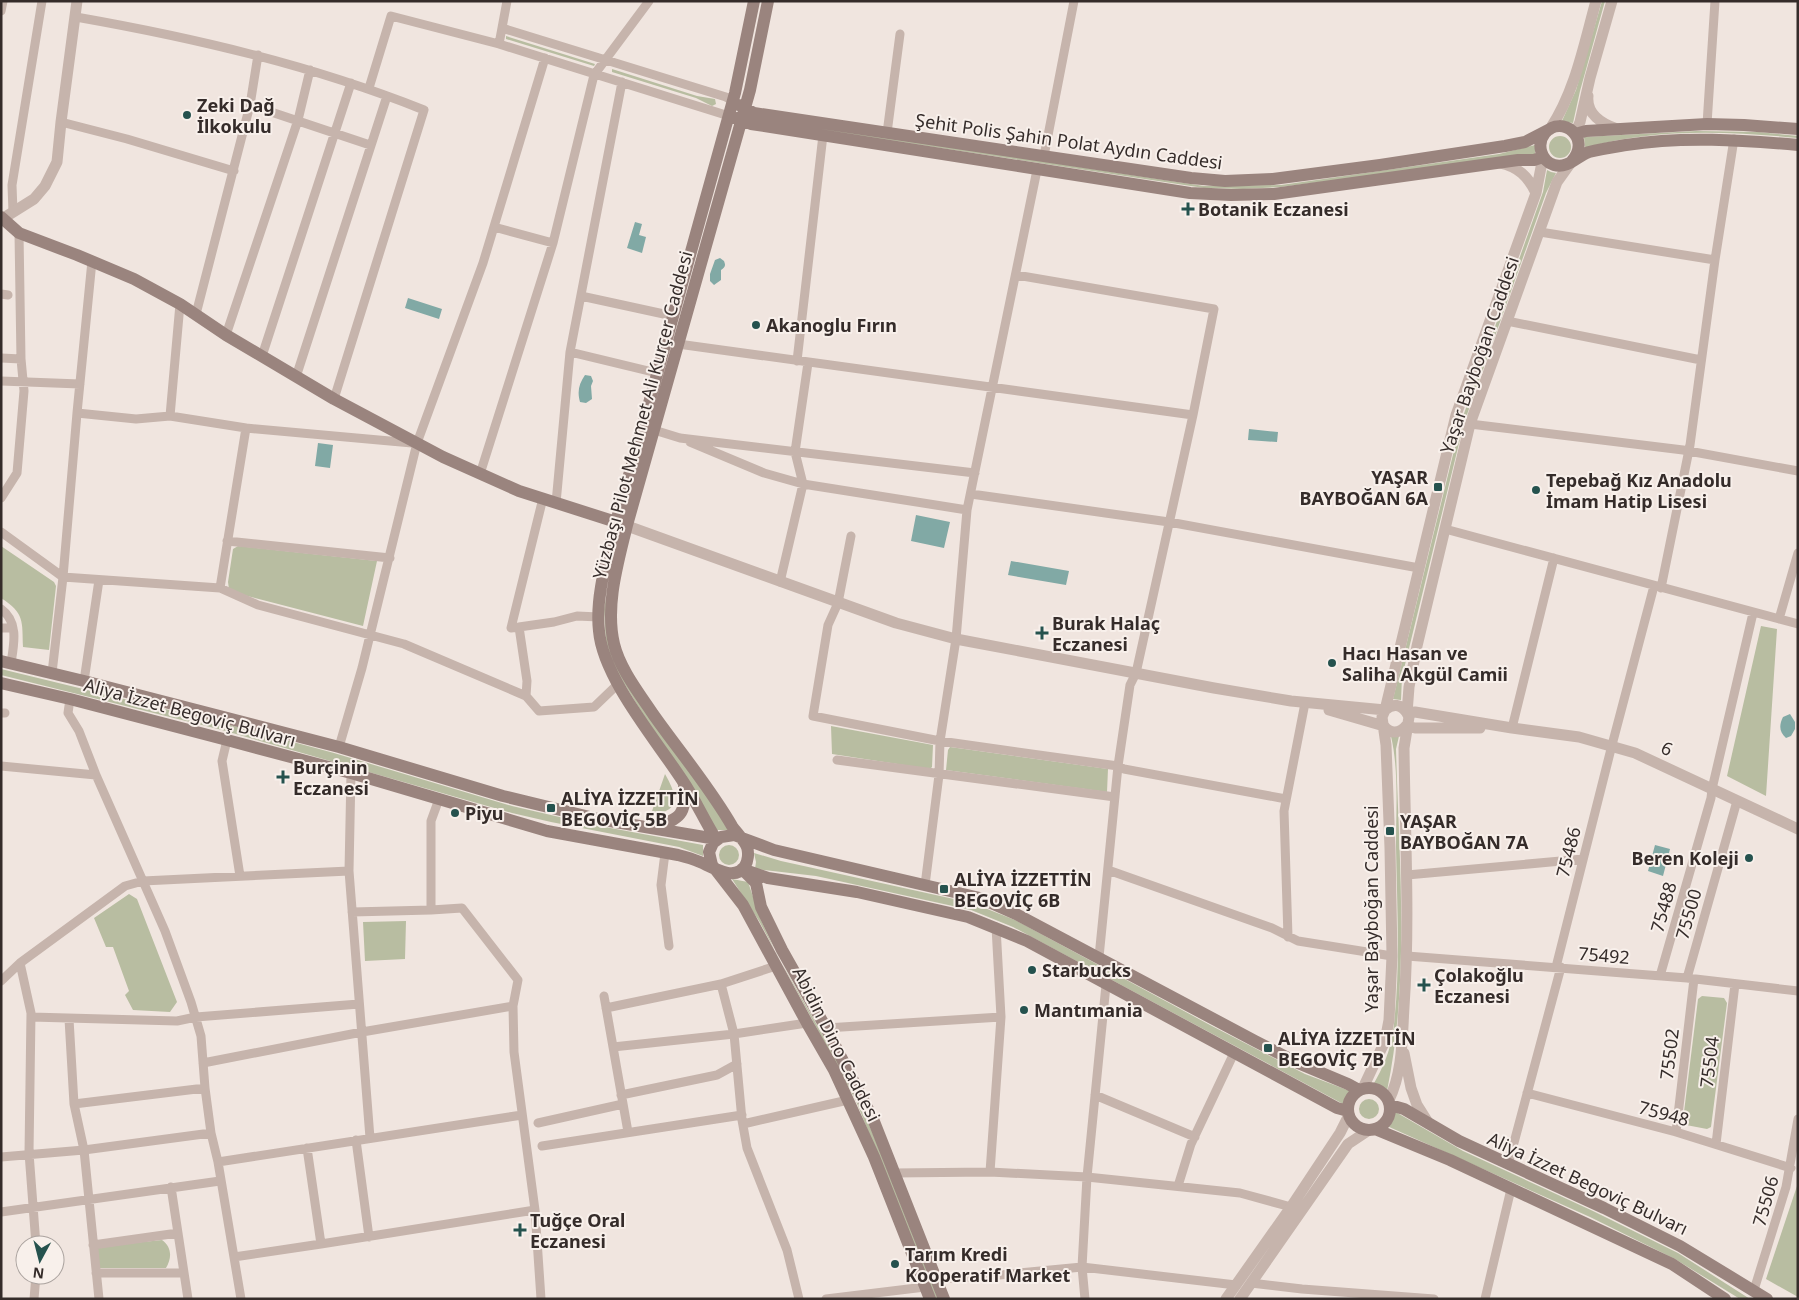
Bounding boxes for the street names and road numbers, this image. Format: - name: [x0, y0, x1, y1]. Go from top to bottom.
- street label: Şehit Polis Şahin Polat Aydın Caddesi: [914, 108, 1224, 174]
- street label: Yüzbaşı Pilot Mehmet Ali Kurçer Caddesi: [587, 248, 697, 582]
- street label: Yaşar Bayboğan Caddesi: [1434, 253, 1524, 457]
- street label: Aliya İzzet Begoviç Bulvarı: [81, 672, 299, 752]
- street label: 6: [1657, 735, 1677, 761]
- street label: Yaşar Bayboğan Caddesi: [1359, 805, 1383, 1013]
- street label: 75486: [1550, 824, 1586, 880]
- street label: 75488: [1644, 879, 1682, 935]
- street label: 75500: [1669, 886, 1707, 942]
- street label: 75492: [1577, 941, 1631, 969]
- street label: Abidin Dino Caddesi: [788, 963, 886, 1125]
- street label: 75502: [1654, 1027, 1684, 1081]
- street label: 75504: [1694, 1035, 1724, 1089]
- street label: 75948: [1636, 1095, 1692, 1131]
- street label: Aliya İzzet Begoviç Bulvarı: [1484, 1126, 1692, 1240]
- street label: 75506: [1746, 1173, 1784, 1229]

